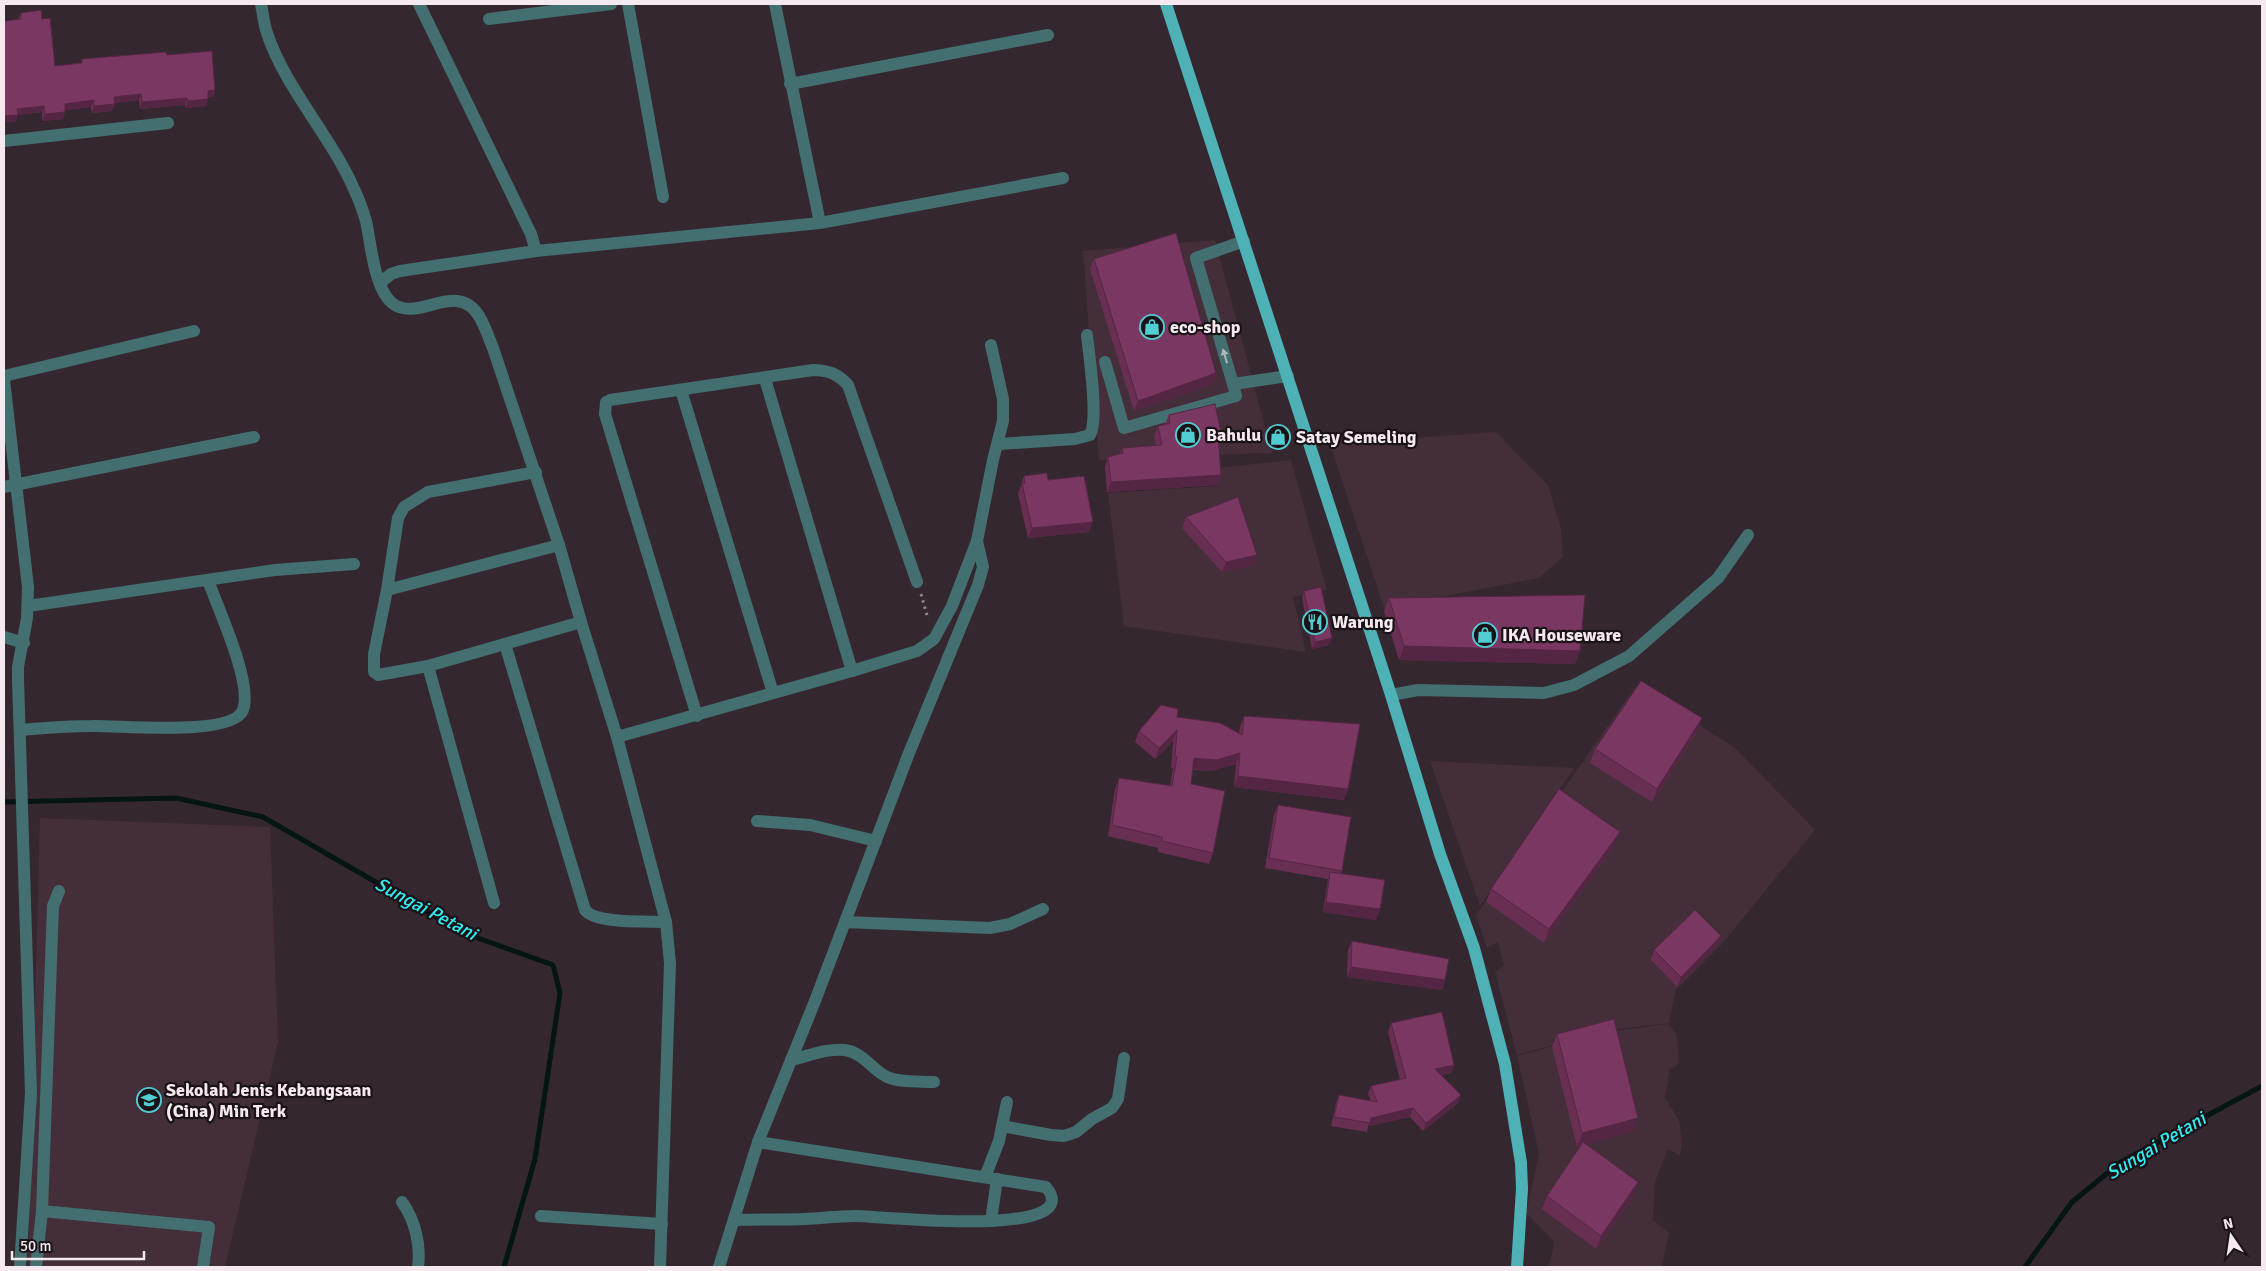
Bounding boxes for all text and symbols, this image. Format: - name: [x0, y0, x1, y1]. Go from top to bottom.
- shop icon: eco-shop: [1139, 314, 1165, 340]
- place label: eco-shop: [1170, 316, 1241, 338]
- one-way arrow: [1220, 349, 1228, 364]
- shop icon: Bahulu: [1175, 422, 1201, 448]
- place label: Bahulu: [1206, 424, 1261, 446]
- shop icon: Satay Semeling: [1265, 424, 1291, 450]
- place label: Satay Semeling: [1296, 426, 1417, 448]
- restaurant icon: Warung: [1302, 609, 1328, 635]
- place label: Warung: [1332, 611, 1394, 633]
- shop icon: IKA Houseware: [1472, 622, 1498, 648]
- place label: IKA Houseware: [1502, 624, 1621, 646]
- water label: Sungai Petani: [371, 872, 483, 947]
- place label: Sekolah Jenis Kebangsaan (Cina) Min Terk: [166, 1079, 371, 1122]
- school or university icon: Sekolah Jenis Kebangsaan (Cina) Min Terk: [136, 1087, 162, 1113]
- water label: Sungai Petani: [2102, 1106, 2212, 1185]
- north arrow: [2206, 1211, 2256, 1261]
- text: N: [2222, 1214, 2235, 1233]
- scale bar: [12, 1228, 145, 1260]
- text: 50 m: [20, 1237, 51, 1255]

